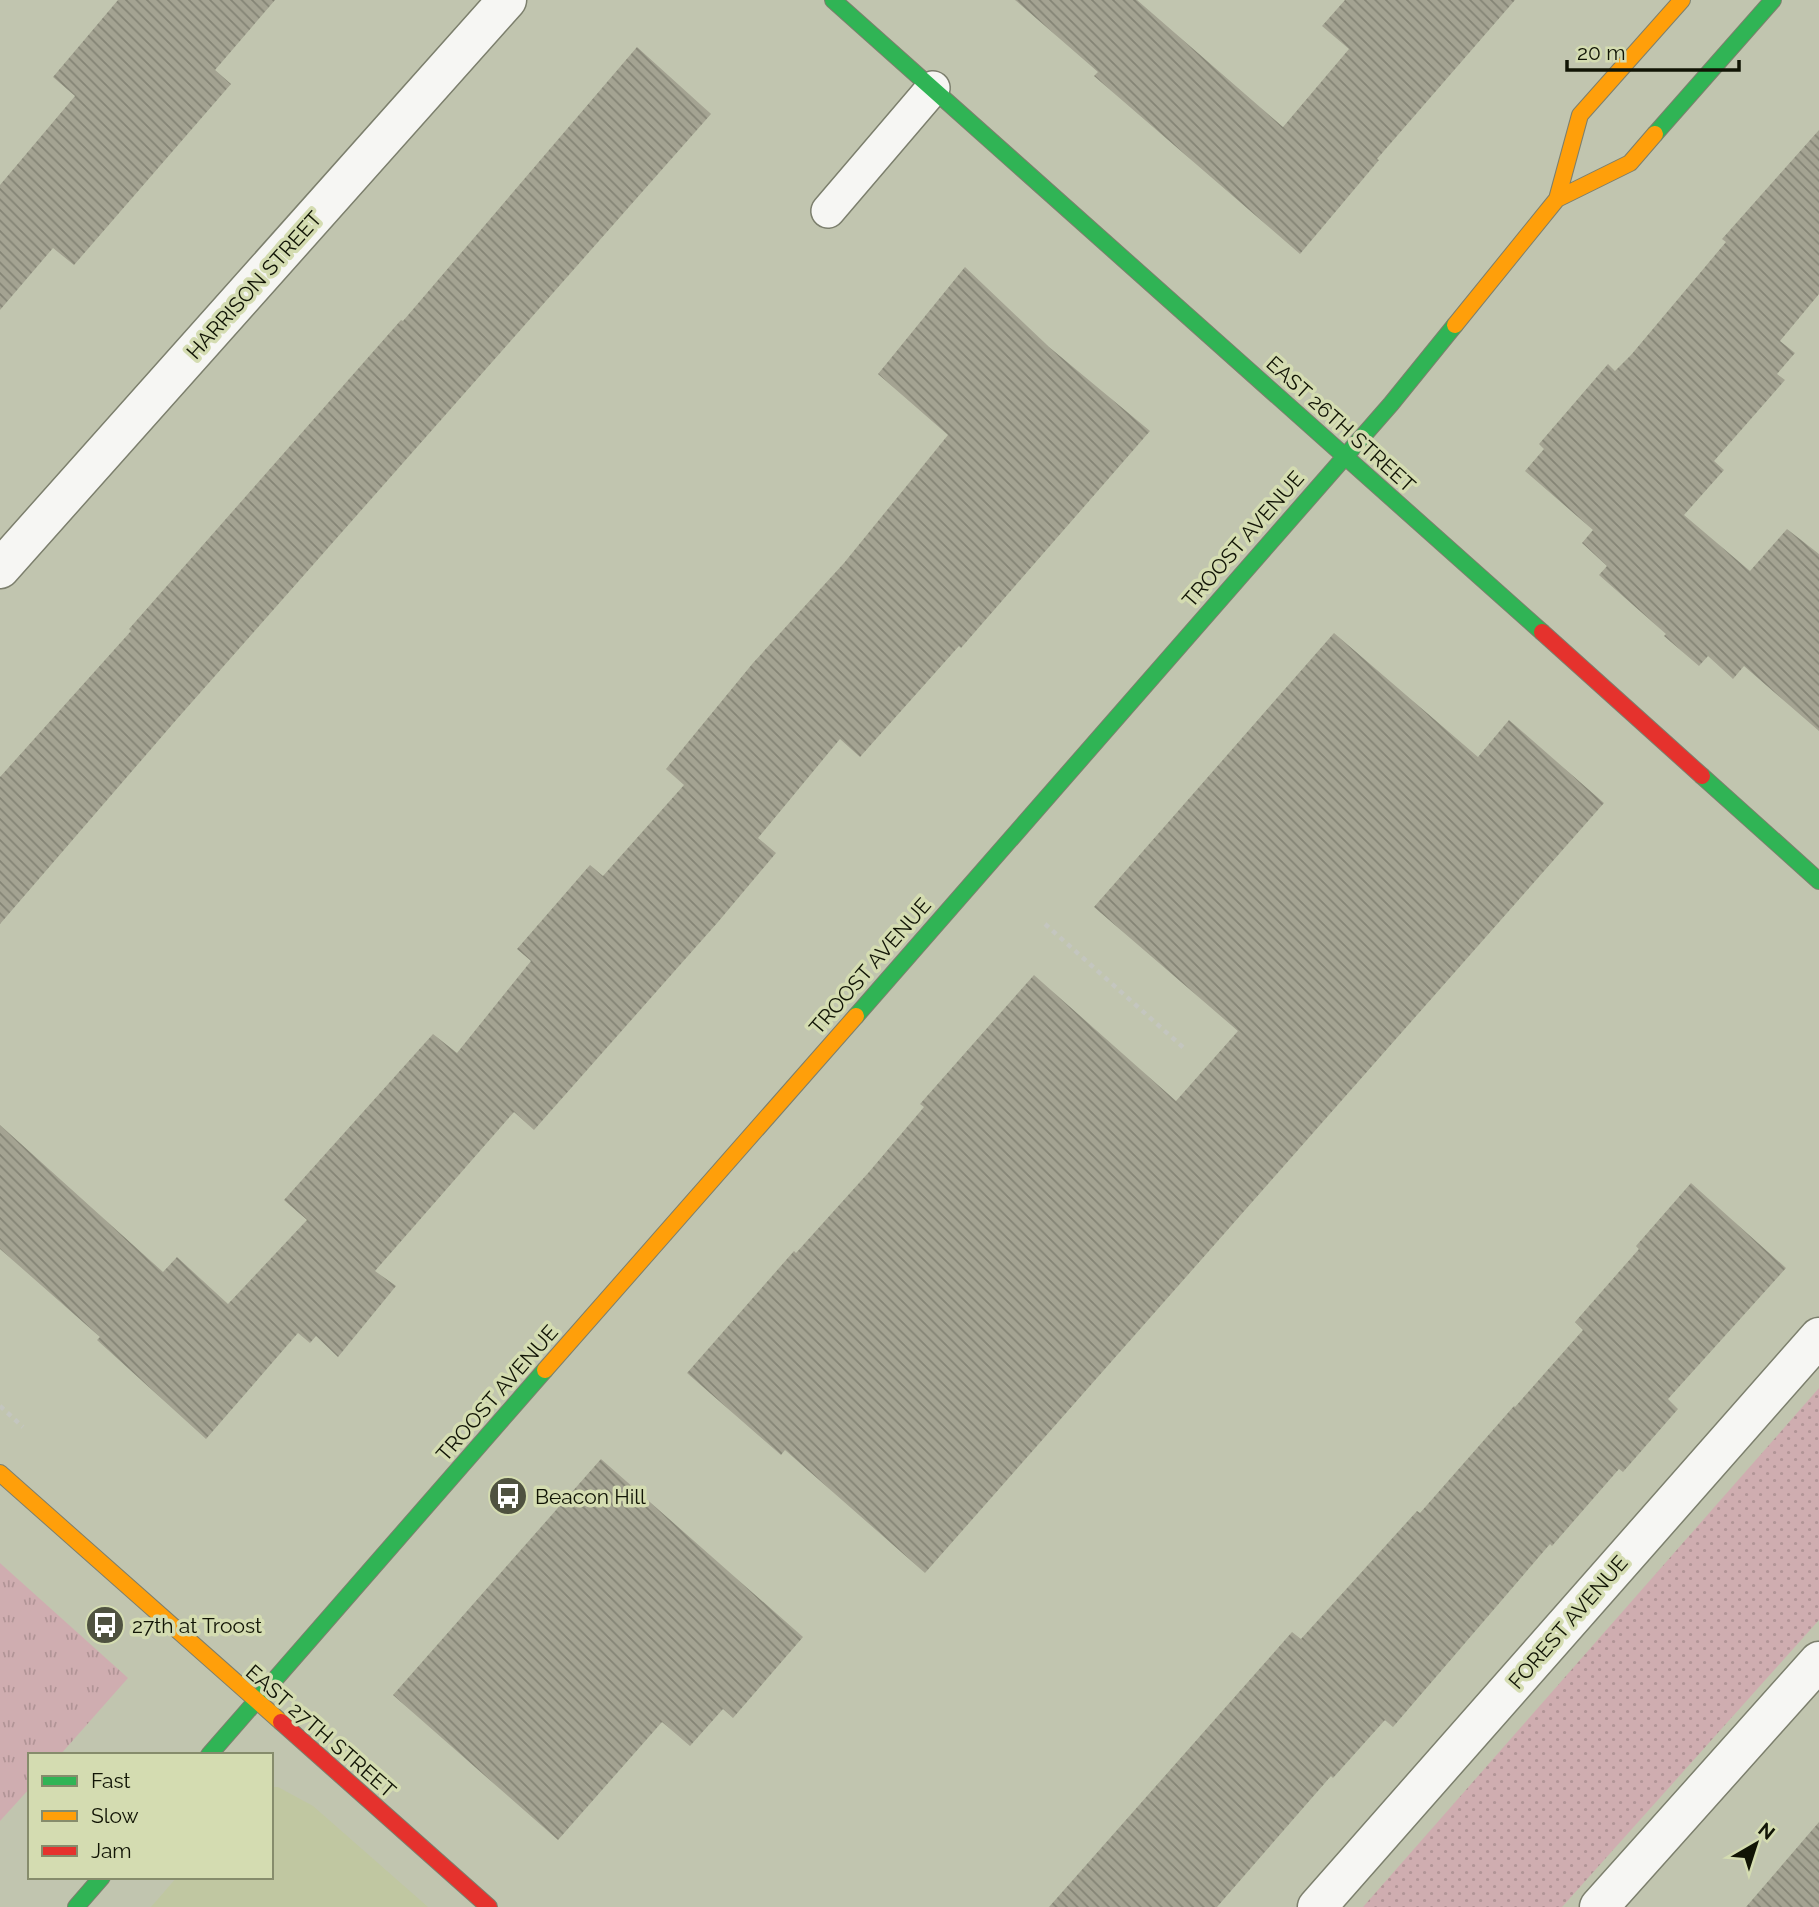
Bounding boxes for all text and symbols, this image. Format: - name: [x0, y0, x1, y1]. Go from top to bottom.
- scale bar: [1567, 28, 1738, 72]
- text: 20 m: [1577, 40, 1625, 65]
- street label: HARRISON STREET: [181, 206, 327, 364]
- street label: EAST 26TH STREET: [1261, 351, 1421, 498]
- street label: TROOST AVENUE: [1177, 466, 1309, 612]
- street label: TROOST AVENUE: [804, 893, 936, 1039]
- street label: TROOST AVENUE: [431, 1320, 563, 1466]
- bus stop icon: Beacon Hill: [487, 1475, 529, 1517]
- place label: Beacon Hill: [535, 1484, 646, 1509]
- street label: FOREST AVENUE: [1503, 1550, 1633, 1694]
- bus stop icon: 27th at Troost: [84, 1604, 126, 1646]
- place label: 27th at Troost: [132, 1613, 262, 1638]
- street label: EAST 27TH STREET: [241, 1659, 401, 1803]
- legend: [28, 1753, 273, 1879]
- text: Fast: [91, 1768, 131, 1793]
- text: Slow: [91, 1803, 139, 1828]
- north arrow: [1721, 1809, 1791, 1879]
- text: N: [1754, 1818, 1779, 1844]
- text: Jam: [91, 1838, 132, 1863]

